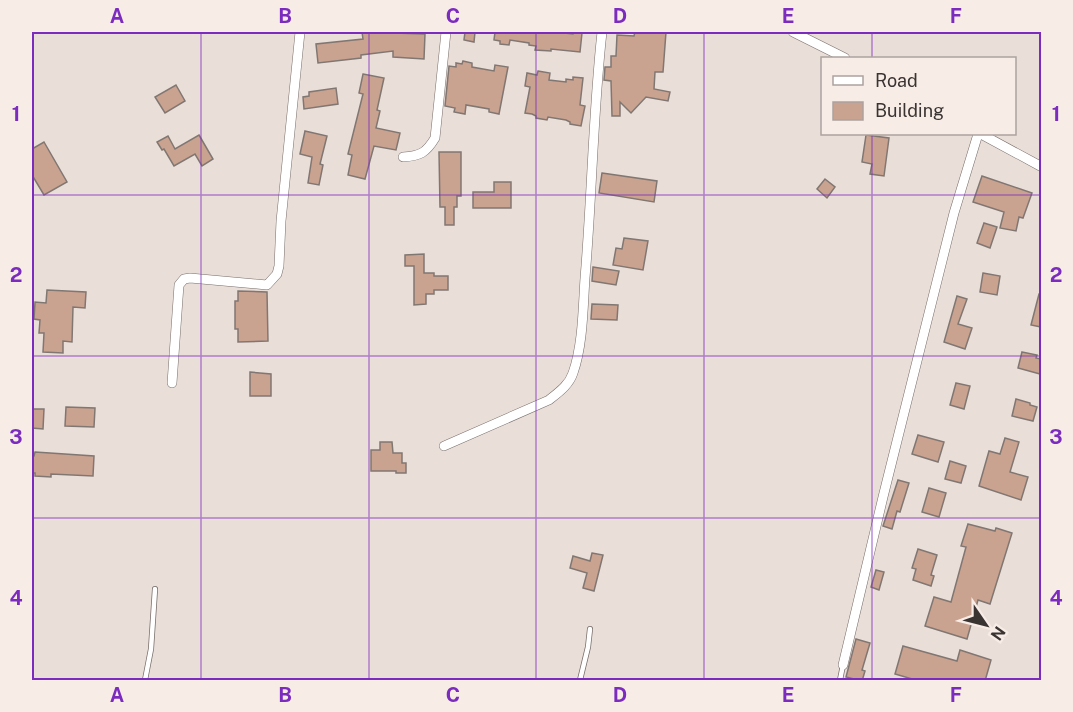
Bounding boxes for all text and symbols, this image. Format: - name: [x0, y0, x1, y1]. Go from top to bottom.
- text: A: [110, 4, 124, 28]
- text: B: [278, 4, 292, 28]
- text: C: [446, 4, 460, 28]
- text: D: [613, 4, 627, 28]
- text: E: [782, 4, 794, 28]
- text: F: [950, 4, 962, 28]
- legend: [821, 57, 1016, 135]
- text: Road: [875, 70, 918, 91]
- text: Building: [875, 100, 944, 121]
- text: 1: [12, 102, 20, 126]
- text: 1: [1052, 102, 1060, 126]
- text: 2: [10, 263, 22, 287]
- text: 2: [1050, 263, 1062, 287]
- text: 3: [9, 425, 23, 449]
- text: 3: [1049, 425, 1063, 449]
- text: 4: [9, 586, 23, 610]
- text: 4: [1049, 586, 1063, 610]
- north arrow: [956, 595, 1016, 655]
- text: N: [987, 623, 1009, 644]
- text: A: [110, 683, 124, 707]
- text: B: [278, 683, 292, 707]
- text: C: [446, 683, 460, 707]
- text: D: [613, 683, 627, 707]
- text: E: [782, 683, 794, 707]
- text: F: [950, 683, 962, 707]

